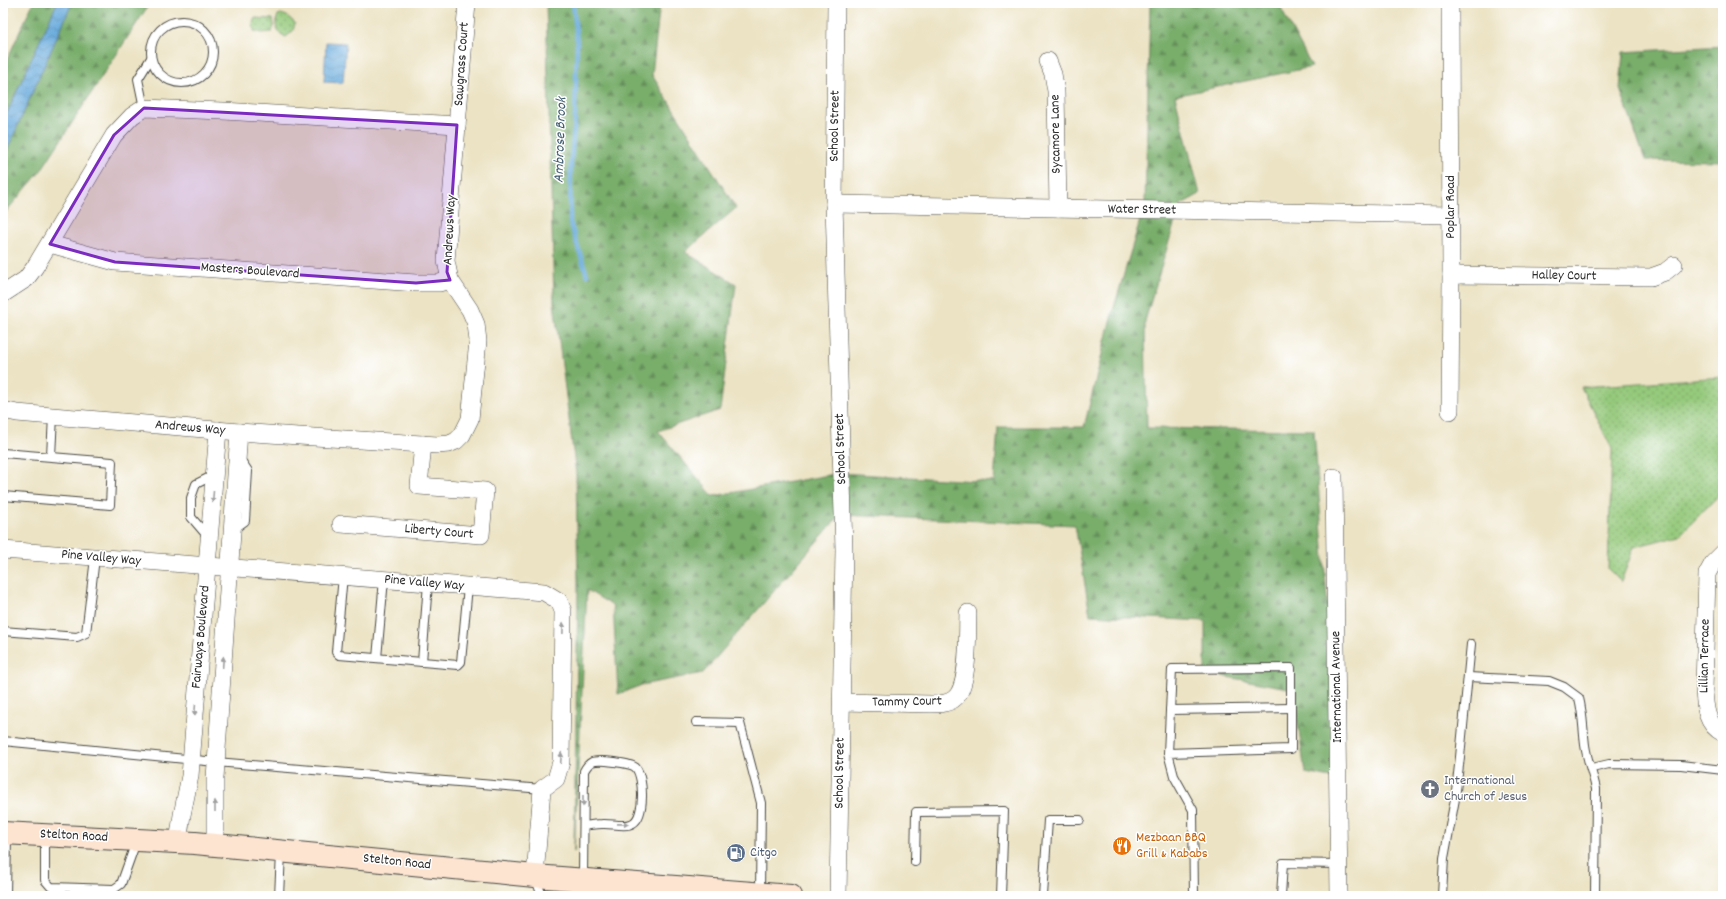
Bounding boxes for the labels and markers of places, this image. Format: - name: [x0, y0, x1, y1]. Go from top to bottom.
- place label: International Church of Jesus: [1444, 771, 1527, 807]
- church icon: International Church of Jesus: [1419, 778, 1441, 800]
- place label: Mezbaan BBQ Grill & Kababs: [1136, 828, 1208, 864]
- restaurant icon: Mezbaan BBQ Grill & Kababs: [1111, 835, 1133, 857]
- fuel station icon: Citgo: [725, 842, 747, 864]
- place label: Citgo: [750, 843, 777, 863]

